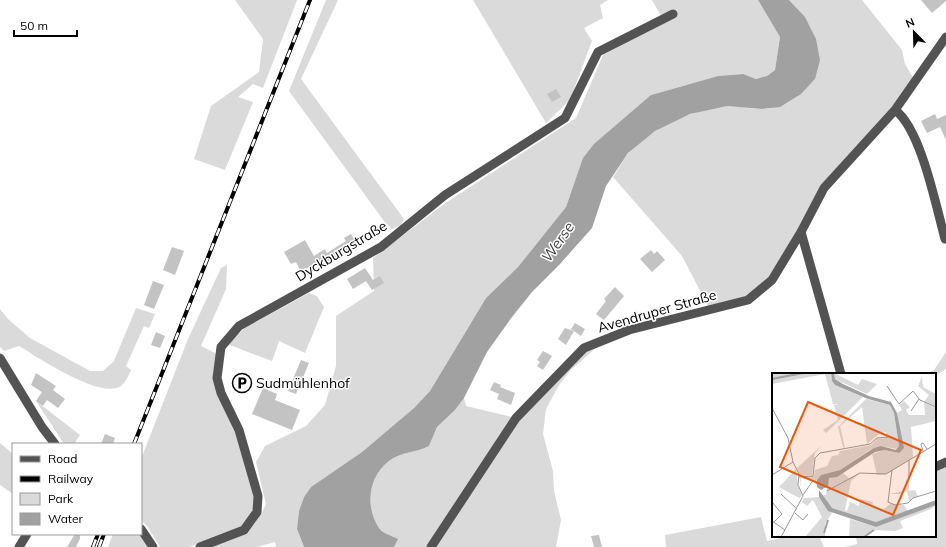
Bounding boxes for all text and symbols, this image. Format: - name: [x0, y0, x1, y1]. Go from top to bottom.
- scale bar: [14, 12, 77, 38]
- north arrow: [894, 12, 934, 52]
- text: N: [904, 15, 917, 31]
- text: 50 m: [20, 18, 48, 33]
- street label: Dyckburgstraße: [292, 217, 390, 285]
- water label: Werse: [537, 218, 578, 266]
- street label: Avendruper Straße: [595, 285, 719, 337]
- parking icon: Sudmühlenhof: [231, 372, 253, 394]
- inset map: [772, 373, 936, 537]
- place label: Sudmühlenhof: [256, 374, 350, 392]
- legend: [12, 443, 142, 535]
- text: Road: [48, 451, 77, 466]
- text: Railway: [48, 471, 94, 486]
- text: Park: [48, 491, 74, 506]
- text: Water: [48, 511, 84, 526]

